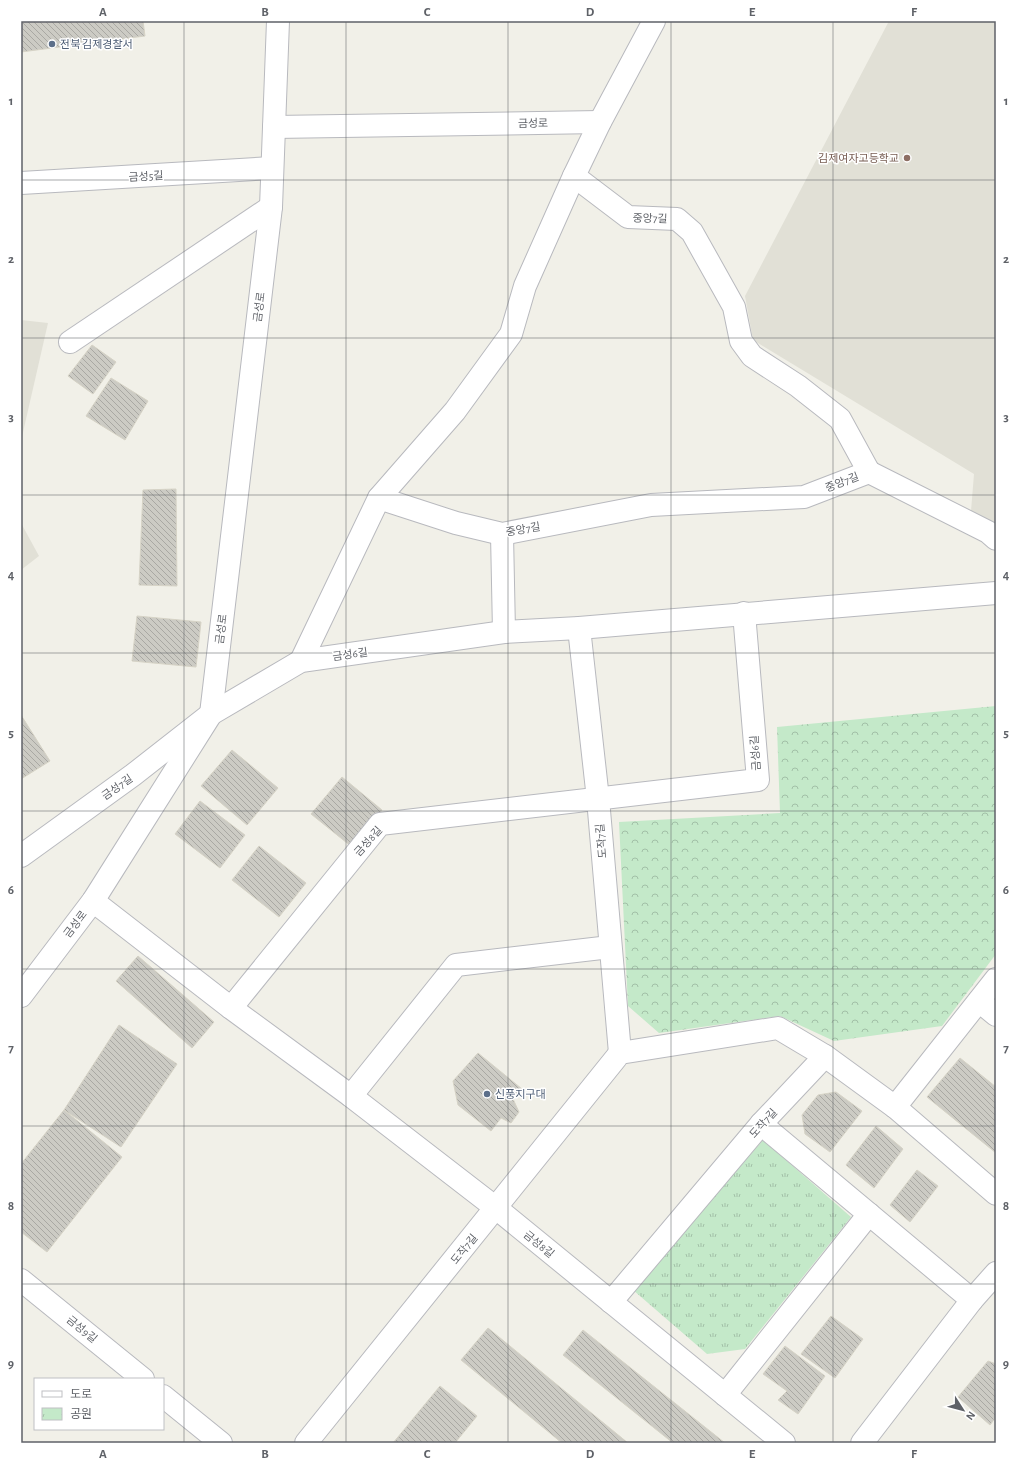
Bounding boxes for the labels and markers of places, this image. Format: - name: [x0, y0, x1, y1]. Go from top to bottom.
- marker: 전북 김제경찰서: [47, 39, 57, 49]
- place label: 전북 김제경찰서: [60, 39, 133, 50]
- place label: 김제여자고등학교: [818, 152, 899, 164]
- marker: 김제여자고등학교: [902, 153, 912, 163]
- marker: 신풍지구대: [482, 1089, 492, 1099]
- place label: 신풍지구대: [495, 1089, 546, 1100]

